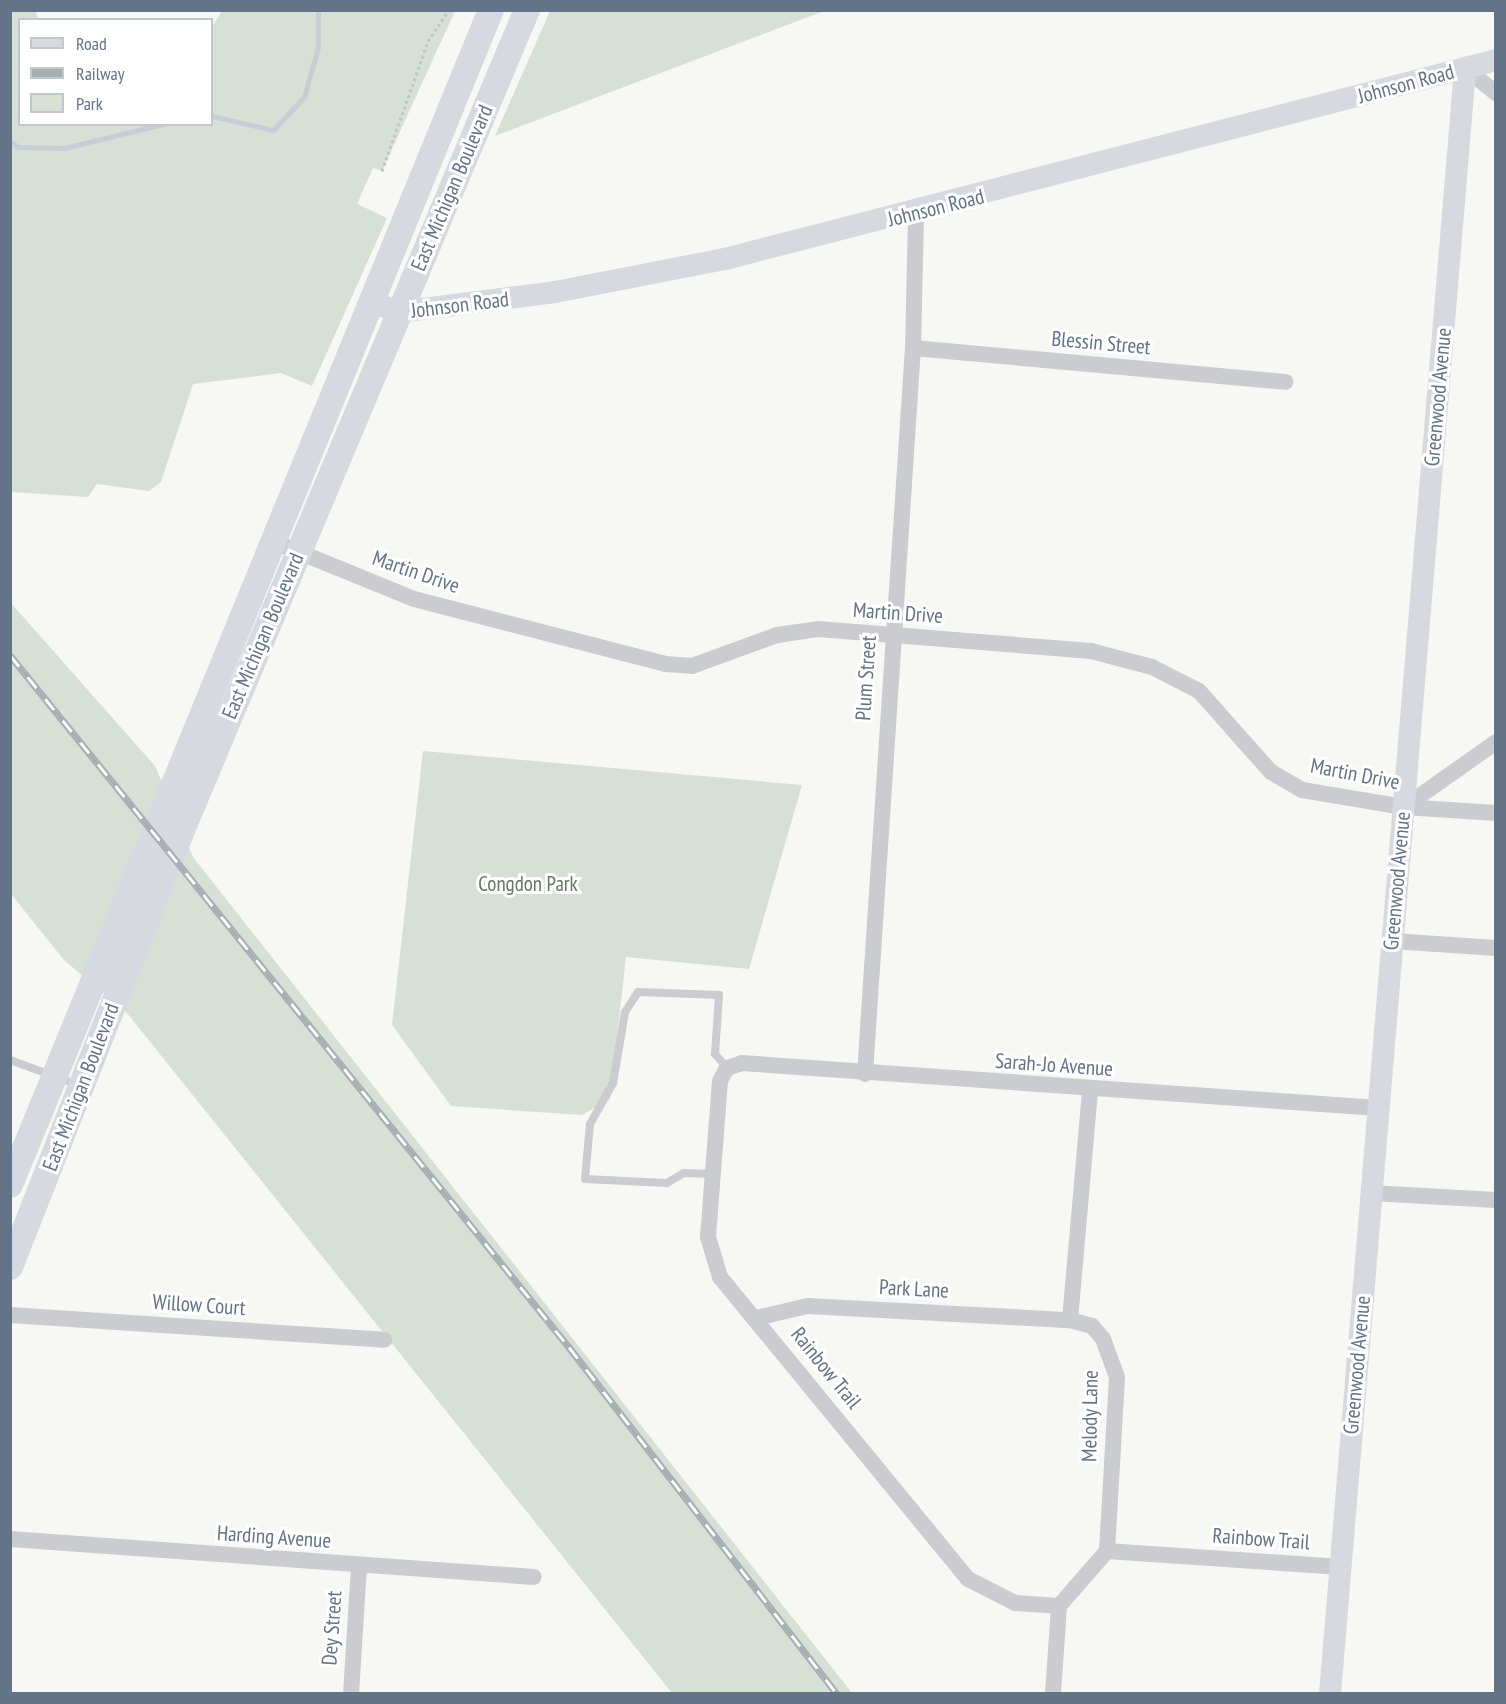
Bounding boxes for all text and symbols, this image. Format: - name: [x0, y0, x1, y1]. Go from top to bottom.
- legend: [18, 18, 213, 126]
- text: Road: [76, 32, 107, 55]
- street label: Johnson Road: [1355, 59, 1457, 109]
- text: Railway: [76, 62, 125, 85]
- text: Park: [76, 92, 103, 115]
- street label: East Michigan Boulevard: [406, 101, 498, 275]
- street label: Johnson Road: [885, 184, 987, 232]
- street label: Johnson Road: [410, 287, 510, 323]
- street label: Blessin Street: [1050, 326, 1152, 360]
- street label: Greenwood Avenue: [1419, 326, 1457, 468]
- street label: Martin Drive: [369, 545, 463, 599]
- street label: East Michigan Boulevard: [217, 549, 309, 723]
- street label: Martin Drive: [852, 597, 944, 629]
- street label: Plum Street: [850, 635, 882, 721]
- street label: Martin Drive: [1308, 753, 1402, 795]
- street label: Greenwood Avenue: [1378, 810, 1416, 952]
- park label: Congdon Park: [478, 871, 578, 897]
- street label: East Michigan Boulevard: [37, 1000, 125, 1174]
- street label: Sarah-Jo Avenue: [994, 1048, 1114, 1082]
- street label: Park Lane: [878, 1275, 950, 1303]
- street label: Willow Court: [152, 1289, 246, 1321]
- street label: Greenwood Avenue: [1338, 1294, 1376, 1436]
- street label: Rainbow Trail: [785, 1322, 867, 1414]
- street label: Melody Lane: [1077, 1370, 1103, 1462]
- street label: Harding Avenue: [216, 1520, 332, 1554]
- street label: Rainbow Trail: [1211, 1523, 1311, 1555]
- street label: Dey Street: [317, 1590, 347, 1666]

